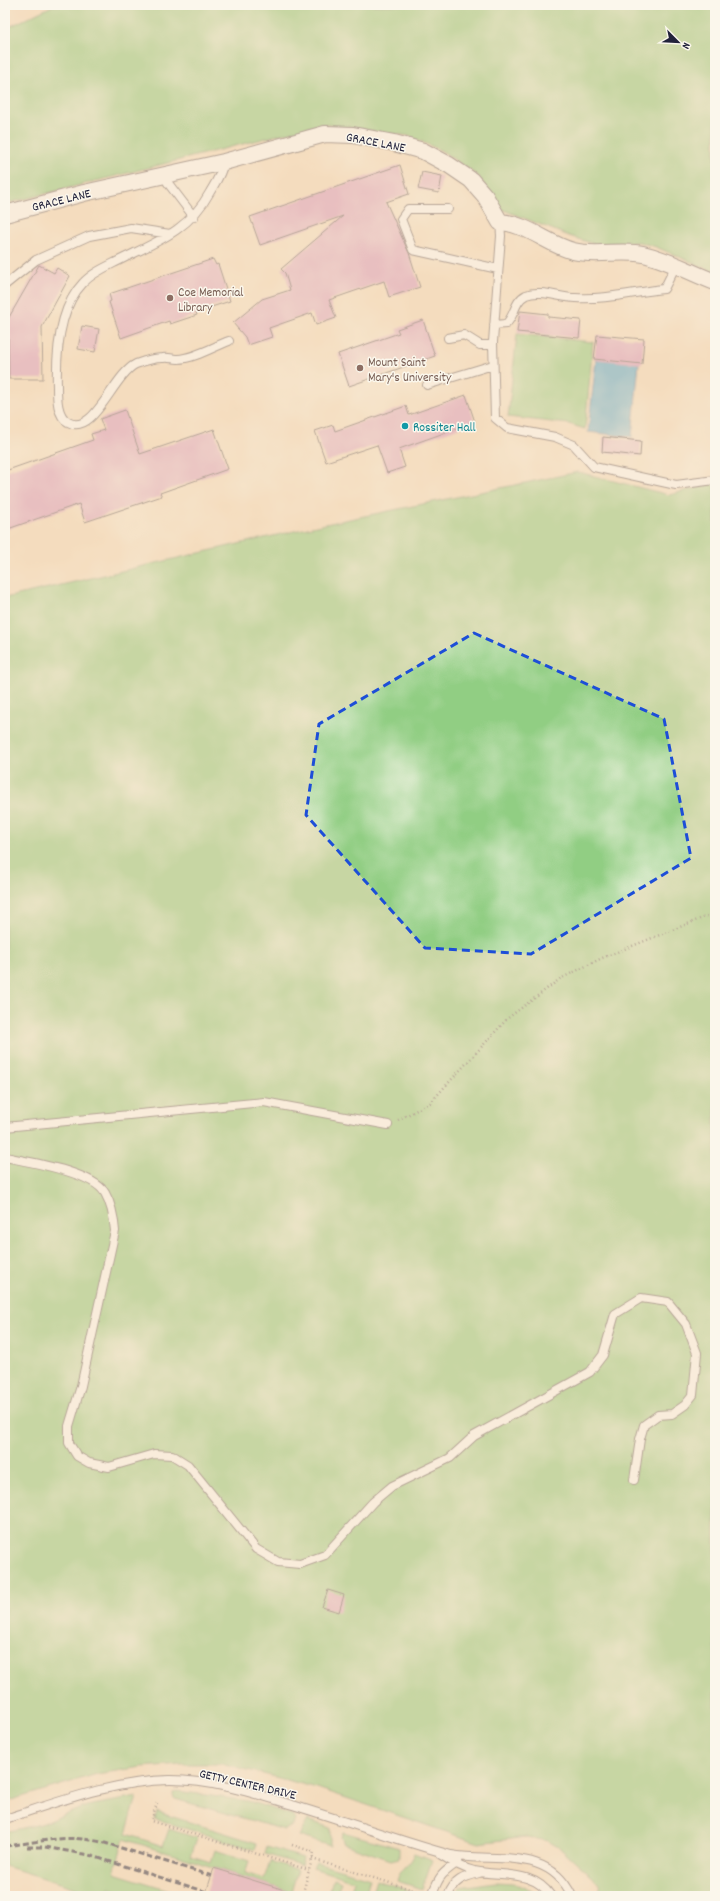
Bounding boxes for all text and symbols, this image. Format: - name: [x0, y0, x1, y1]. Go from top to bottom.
- north arrow: [658, 22, 698, 62]
- text: N: [677, 40, 694, 52]
- street label: GRACE LANE: [344, 128, 407, 159]
- street label: GRACE LANE: [30, 185, 93, 218]
- place label: Coe Memorial Library: [178, 284, 243, 318]
- marker: Coe Memorial Library: [165, 293, 175, 303]
- place label: Mount Saint Mary's University: [368, 354, 452, 388]
- marker: Mount Saint Mary's University: [355, 363, 365, 373]
- place label: Rossiter Hall: [413, 419, 476, 438]
- marker: Rossiter Hall: [400, 421, 410, 431]
- street label: GETTY CENTER DRIVE: [197, 1765, 298, 1806]

